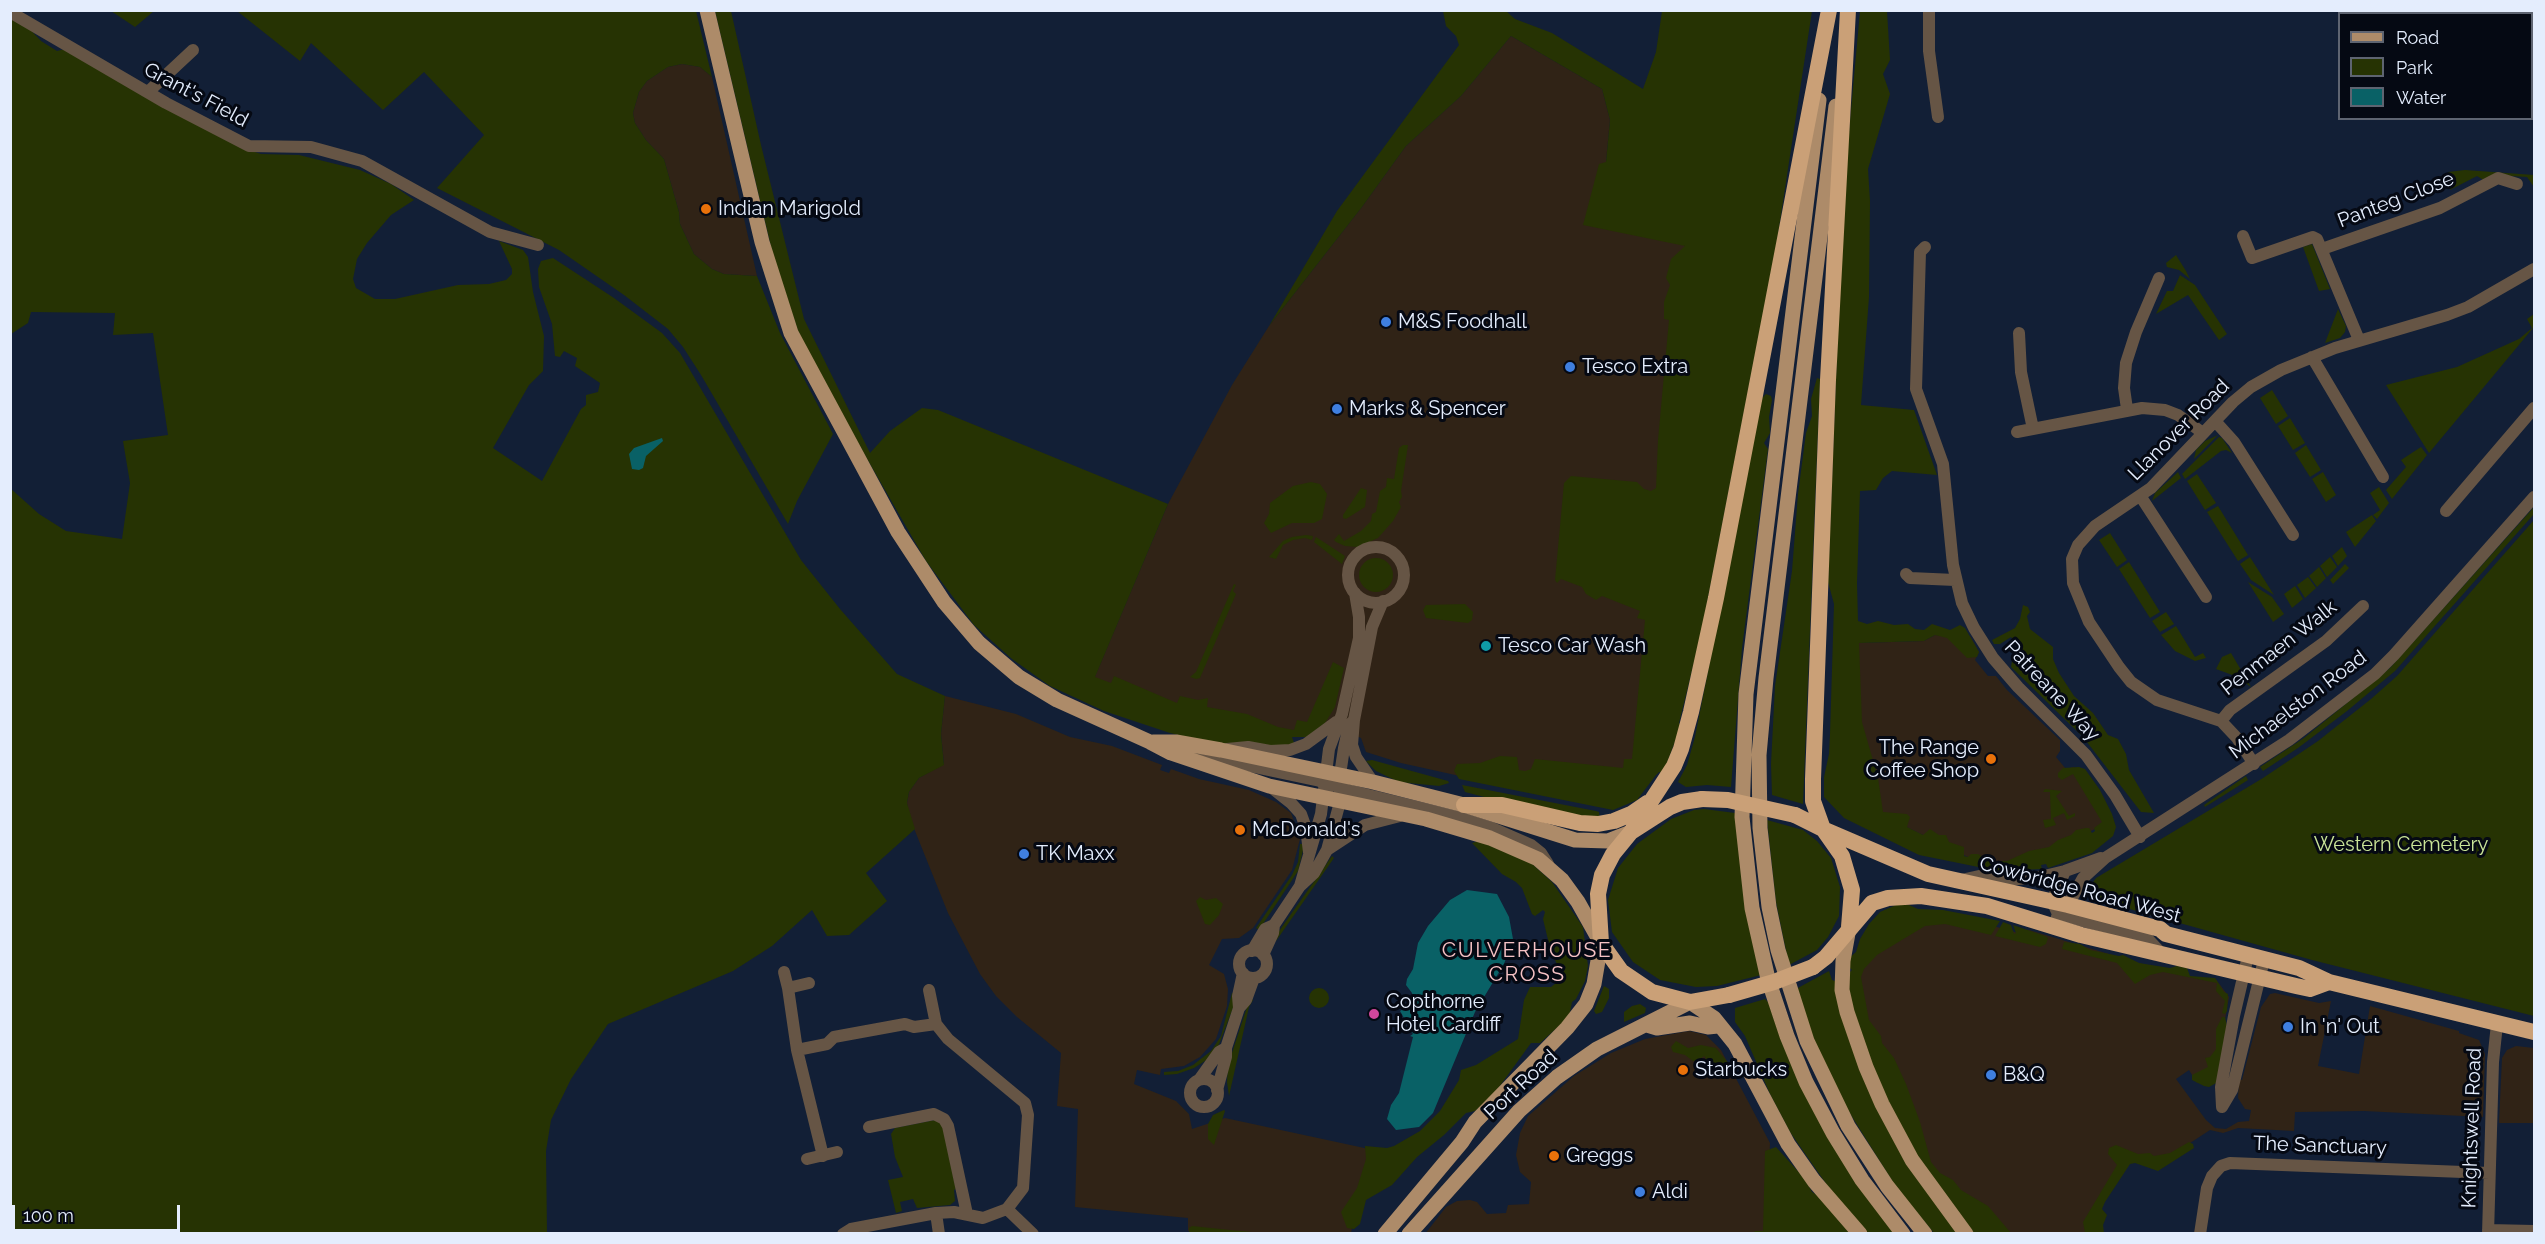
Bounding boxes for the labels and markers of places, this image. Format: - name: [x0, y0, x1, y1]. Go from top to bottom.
- place label: Indian Marigold: [718, 197, 861, 221]
- marker: Indian Marigold: [699, 202, 713, 216]
- place label: M&S Foodhall: [1398, 310, 1527, 334]
- marker: M&S Foodhall: [1379, 315, 1393, 329]
- place label: Tesco Extra: [1582, 355, 1688, 379]
- marker: Tesco Extra: [1563, 360, 1577, 374]
- place label: Marks & Spencer: [1349, 397, 1506, 421]
- marker: Marks & Spencer: [1330, 402, 1344, 416]
- place label: Tesco Car Wash: [1498, 634, 1646, 658]
- marker: Tesco Car Wash: [1479, 639, 1493, 653]
- place label: The Range Coffee Shop: [1866, 736, 1979, 783]
- marker: The Range Coffee Shop: [1984, 752, 1998, 766]
- place label: McDonald's: [1252, 818, 1360, 842]
- marker: McDonald's: [1233, 823, 1247, 837]
- place label: TK Maxx: [1036, 842, 1115, 866]
- marker: TK Maxx: [1017, 847, 1031, 861]
- place label: Copthorne Hotel Cardiff: [1386, 990, 1501, 1037]
- marker: Copthorne Hotel Cardiff: [1367, 1007, 1381, 1021]
- place label: In 'n' Out: [2300, 1015, 2380, 1039]
- marker: In 'n' Out: [2281, 1020, 2295, 1034]
- place label: Starbucks: [1695, 1058, 1787, 1082]
- marker: Starbucks: [1676, 1063, 1690, 1077]
- place label: B&Q: [2003, 1063, 2045, 1087]
- marker: B&Q: [1984, 1068, 1998, 1082]
- place label: Greggs: [1566, 1144, 1633, 1168]
- marker: Greggs: [1547, 1149, 1561, 1163]
- place label: Aldi: [1652, 1180, 1688, 1204]
- marker: Aldi: [1633, 1185, 1647, 1199]

